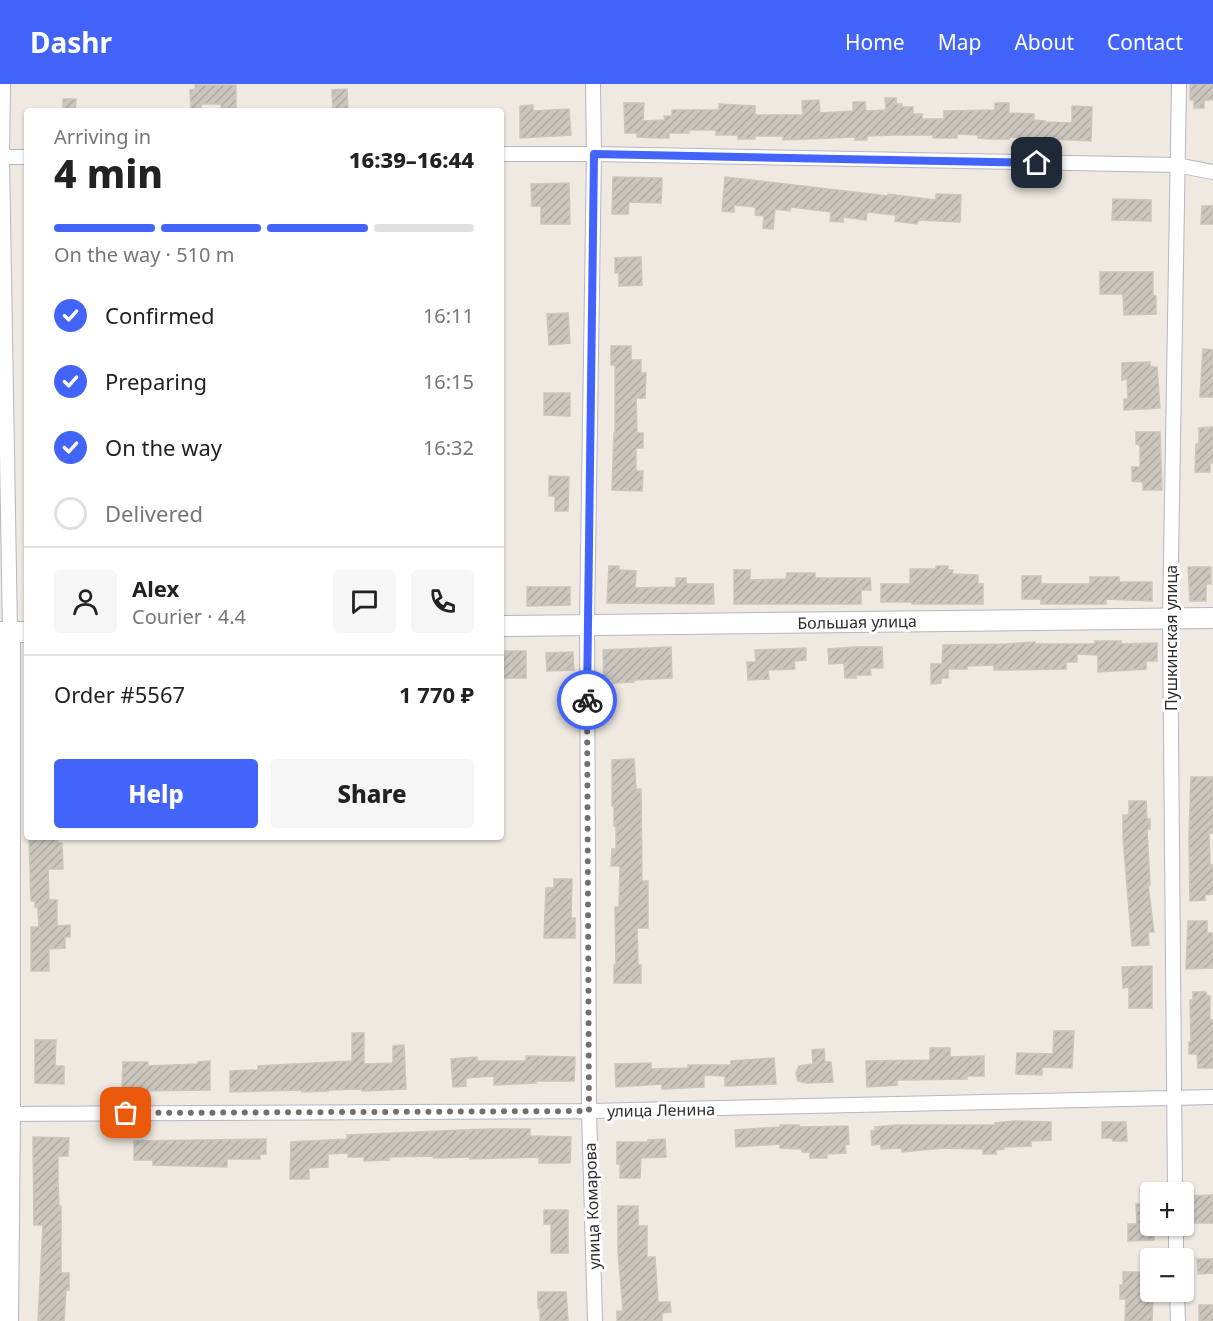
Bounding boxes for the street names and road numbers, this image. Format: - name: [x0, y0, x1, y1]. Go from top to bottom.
- street label: Пушкинская улица: [1160, 565, 1182, 711]
- street label: Большая улица: [797, 610, 917, 634]
- street label: улица Ленина: [607, 1098, 715, 1122]
- street label: улица Комарова: [579, 1142, 605, 1270]

